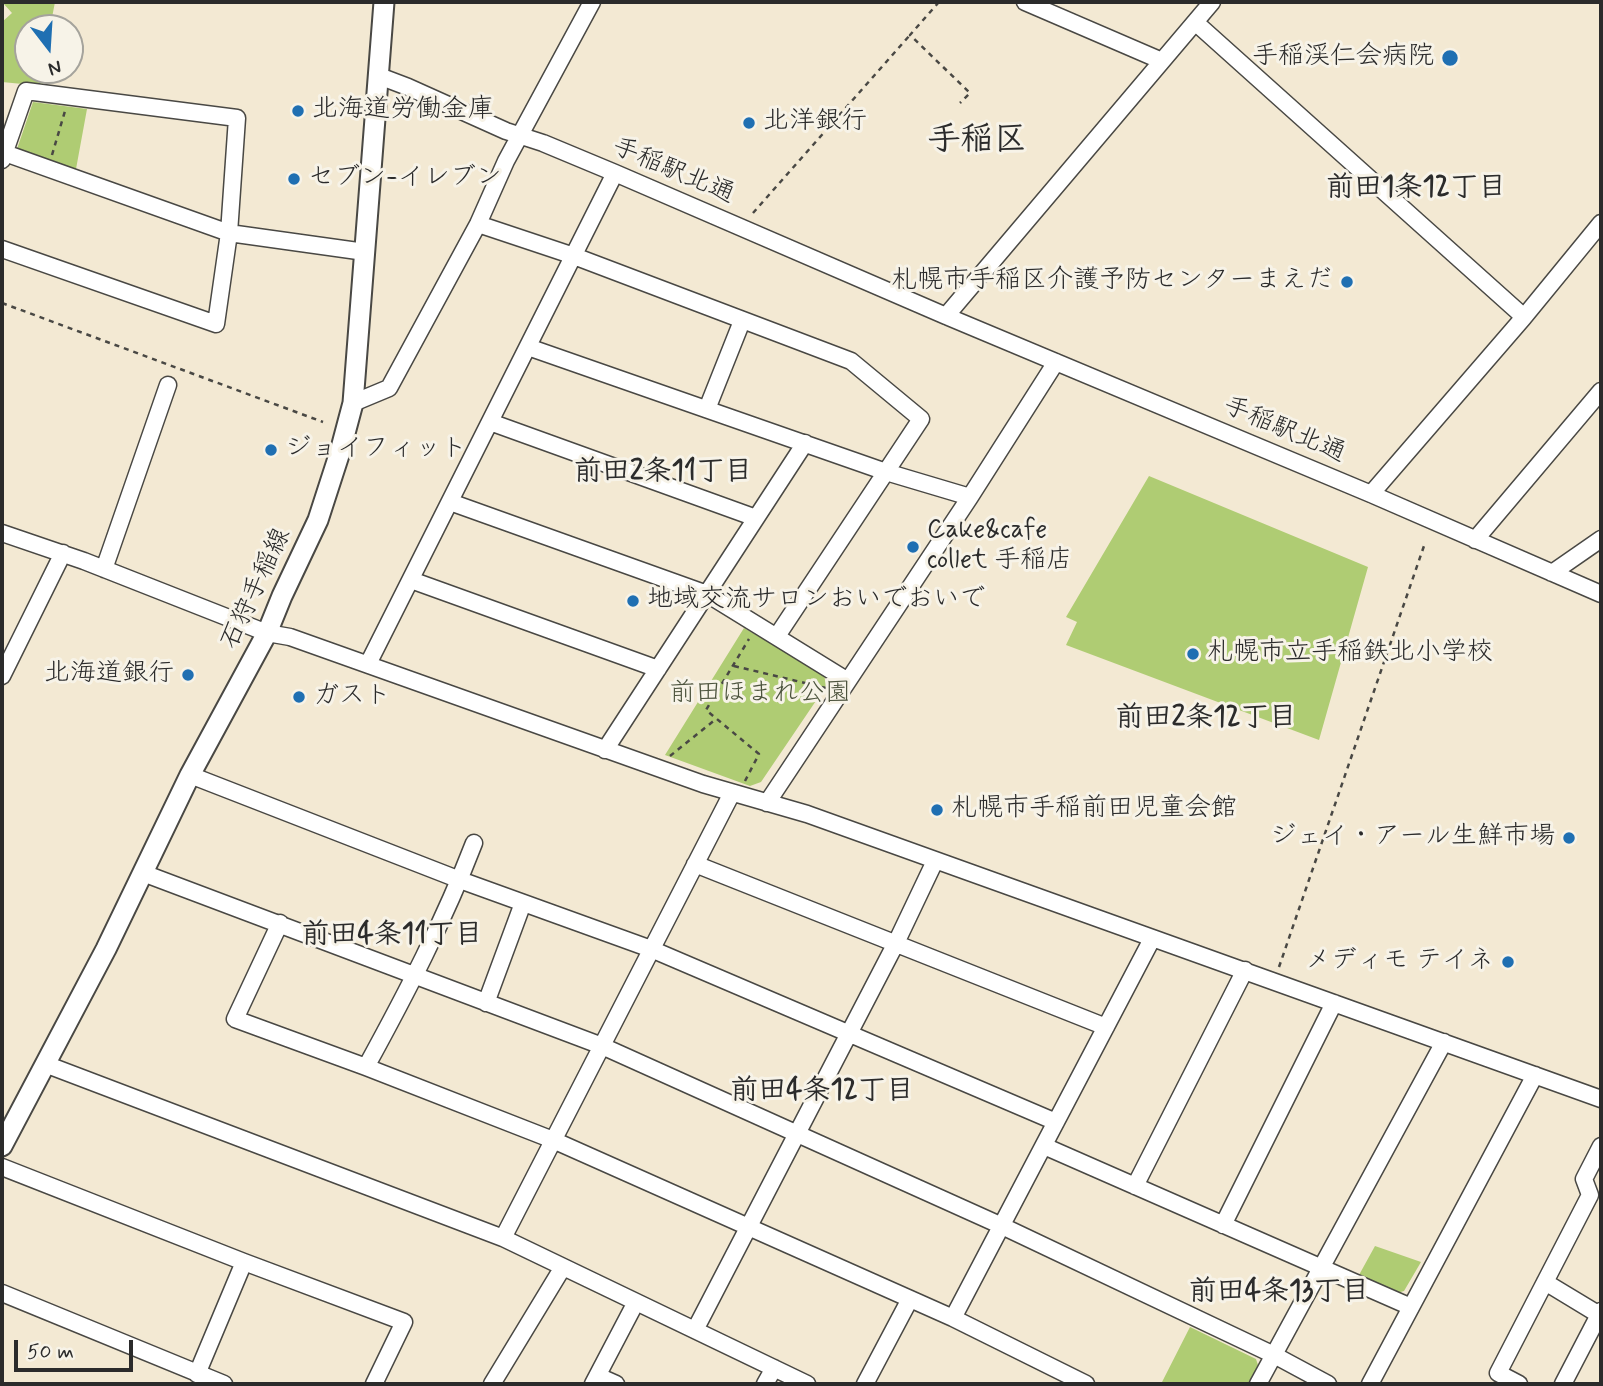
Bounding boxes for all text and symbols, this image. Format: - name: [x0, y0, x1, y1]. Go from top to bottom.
- north arrow: [14, 14, 84, 84]
- place label: 手稲渓仁会病院: [1252, 42, 1434, 74]
- marker: 手稲渓仁会病院: [1440, 48, 1460, 68]
- text: N: [45, 54, 64, 81]
- place label: 北海道労働金庫: [312, 95, 494, 127]
- marker: 北海道労働金庫: [290, 103, 306, 119]
- place label: 北洋銀行: [763, 107, 867, 139]
- marker: 北洋銀行: [741, 115, 757, 131]
- district label: 手稲区: [928, 122, 1026, 162]
- street label: 手稲駅北通: [607, 132, 739, 212]
- place label: セブン-イレブン: [308, 163, 502, 195]
- marker: セブン-イレブン: [286, 171, 302, 187]
- district label: 前田1条12丁目: [1326, 172, 1506, 206]
- place label: 札幌市手稲区介護予防センターまえだ: [891, 266, 1333, 298]
- marker: 札幌市手稲区介護予防センターまえだ: [1339, 274, 1355, 290]
- street label: 手稲駅北通: [1218, 391, 1350, 471]
- place label: ジョイフィット: [285, 434, 467, 466]
- marker: ジョイフィット: [263, 442, 279, 458]
- district label: 前田2条11丁目: [574, 456, 752, 490]
- place label: Cake&cafe collet 手稲店: [927, 516, 1072, 578]
- street label: 石狩手稲線: [215, 523, 299, 655]
- marker: Cake&cafe collet 手稲店: [905, 539, 921, 555]
- place label: 地域交流サロンおいでおいで: [647, 585, 985, 617]
- marker: 地域交流サロンおいでおいで: [625, 593, 641, 609]
- place label: 札幌市立手稲鉄北小学校: [1207, 638, 1493, 670]
- marker: 札幌市立手稲鉄北小学校: [1185, 646, 1201, 662]
- place label: 北海道銀行: [44, 659, 174, 691]
- marker: 北海道銀行: [180, 667, 196, 683]
- park label: 前田ほまれ公園: [669, 679, 851, 711]
- place label: ガスト: [313, 681, 391, 713]
- marker: ガスト: [291, 689, 307, 705]
- district label: 前田2条12丁目: [1115, 702, 1297, 736]
- place label: 札幌市手稲前田児童会館: [951, 794, 1237, 826]
- marker: 札幌市手稲前田児童会館: [929, 802, 945, 818]
- place label: ジェイ・アール生鮮市場: [1270, 822, 1555, 854]
- marker: ジェイ・アール生鮮市場: [1561, 830, 1577, 846]
- district label: 前田4条11丁目: [302, 919, 482, 953]
- place label: メディモ テイネ: [1305, 946, 1494, 978]
- marker: メディモ テイネ: [1500, 954, 1516, 970]
- district label: 前田4条12丁目: [730, 1075, 914, 1109]
- district label: 前田4条13丁目: [1189, 1276, 1369, 1310]
- scale bar: [18, 1326, 136, 1370]
- text: 50 m: [27, 1338, 74, 1366]

